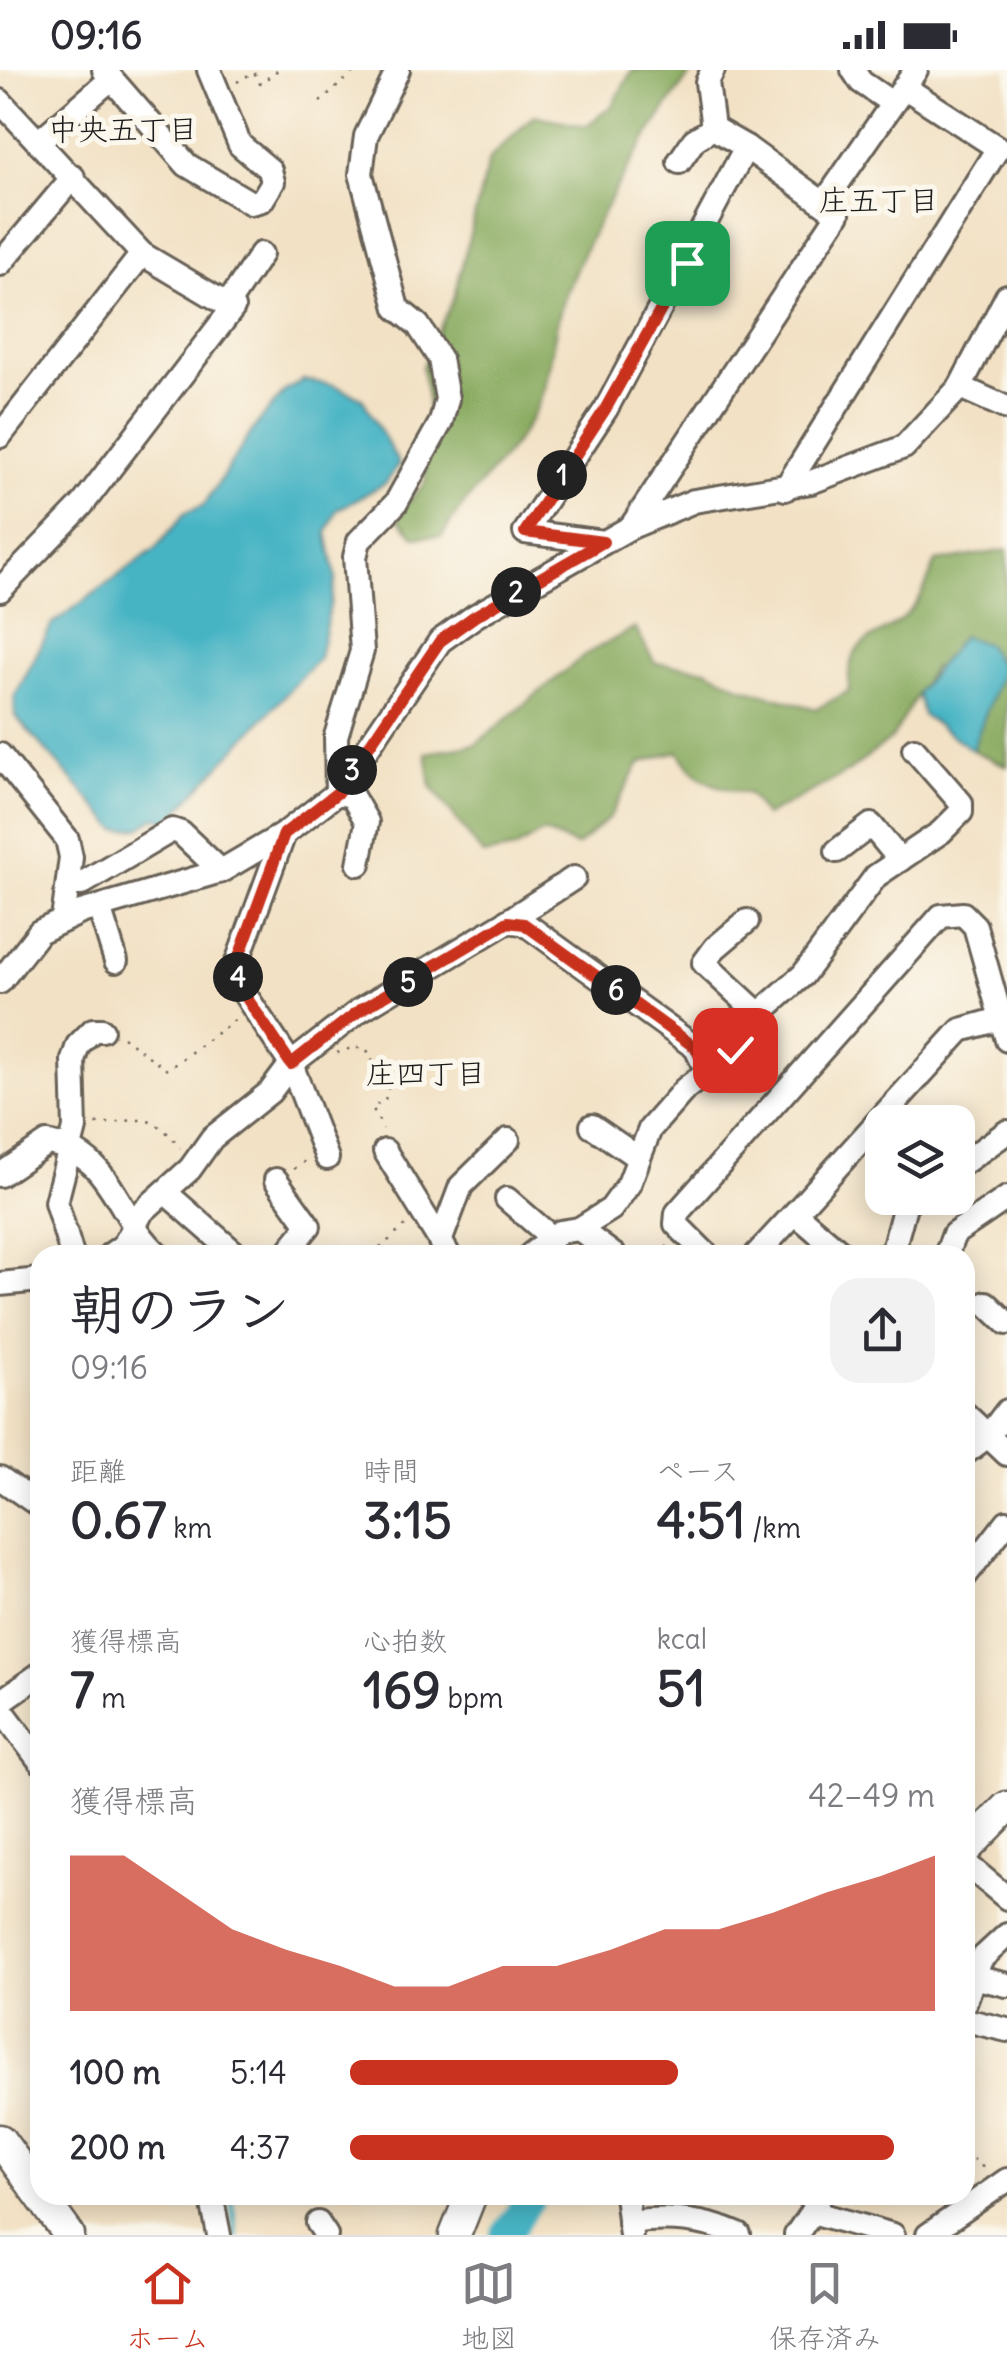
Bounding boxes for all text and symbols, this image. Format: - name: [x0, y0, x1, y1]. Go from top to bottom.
- text: 09:16: [50, 12, 142, 59]
- district label: 中央五丁目: [48, 110, 198, 148]
- district label: 庄五丁目: [819, 181, 939, 219]
- pin: [645, 221, 730, 306]
- icon: arrive: [660, 236, 715, 291]
- pin: 1: [537, 450, 587, 500]
- text: 1: [556, 457, 568, 493]
- pin: 2: [491, 567, 541, 617]
- text: 2: [508, 574, 524, 610]
- pin: 3: [327, 745, 377, 795]
- text: 3: [344, 752, 360, 788]
- pin: 4: [213, 952, 263, 1002]
- pin: 5: [383, 957, 433, 1007]
- text: 4: [230, 959, 246, 995]
- text: 5: [400, 964, 416, 1000]
- pin: 6: [591, 965, 641, 1015]
- text: 6: [608, 972, 624, 1008]
- pin: [693, 1008, 778, 1093]
- icon: check: [708, 1023, 763, 1078]
- district label: 庄四丁目: [366, 1054, 486, 1092]
- map controls: [865, 1105, 975, 1215]
- button: layers: [865, 1105, 975, 1215]
- text: 朝のラン: [70, 1275, 290, 1344]
- button: share: [830, 1278, 935, 1383]
- text: 09:16: [70, 1347, 148, 1388]
- text: 距離: [70, 1453, 126, 1489]
- text: 時間: [363, 1453, 419, 1489]
- text: ペース: [657, 1453, 739, 1489]
- text: 0.67: [70, 1489, 167, 1552]
- text: 3:15: [363, 1489, 452, 1552]
- text: 4:51: [657, 1489, 745, 1552]
- text: km: [167, 1510, 212, 1546]
- text: /km: [745, 1510, 801, 1546]
- text: kcal: [657, 1621, 707, 1657]
- text: 獲得標高: [70, 1623, 182, 1659]
- text: 心拍数: [363, 1623, 447, 1659]
- text: 51: [657, 1657, 705, 1720]
- text: 7: [70, 1659, 95, 1722]
- text: 169: [363, 1659, 441, 1722]
- text: m: [95, 1680, 126, 1716]
- text: bpm: [441, 1680, 503, 1716]
- text: 42–49 m: [808, 1775, 935, 1816]
- text: 獲得標高: [70, 1780, 198, 1821]
- text: 100 m: [70, 2052, 161, 2093]
- text: 5:14: [230, 2052, 287, 2093]
- text: 200 m: [70, 2127, 165, 2168]
- text: 4:37: [230, 2127, 290, 2168]
- tab: ホーム: [126, 2256, 209, 2356]
- tab: 地図: [461, 2256, 517, 2356]
- tab: 保存済み: [769, 2256, 881, 2356]

